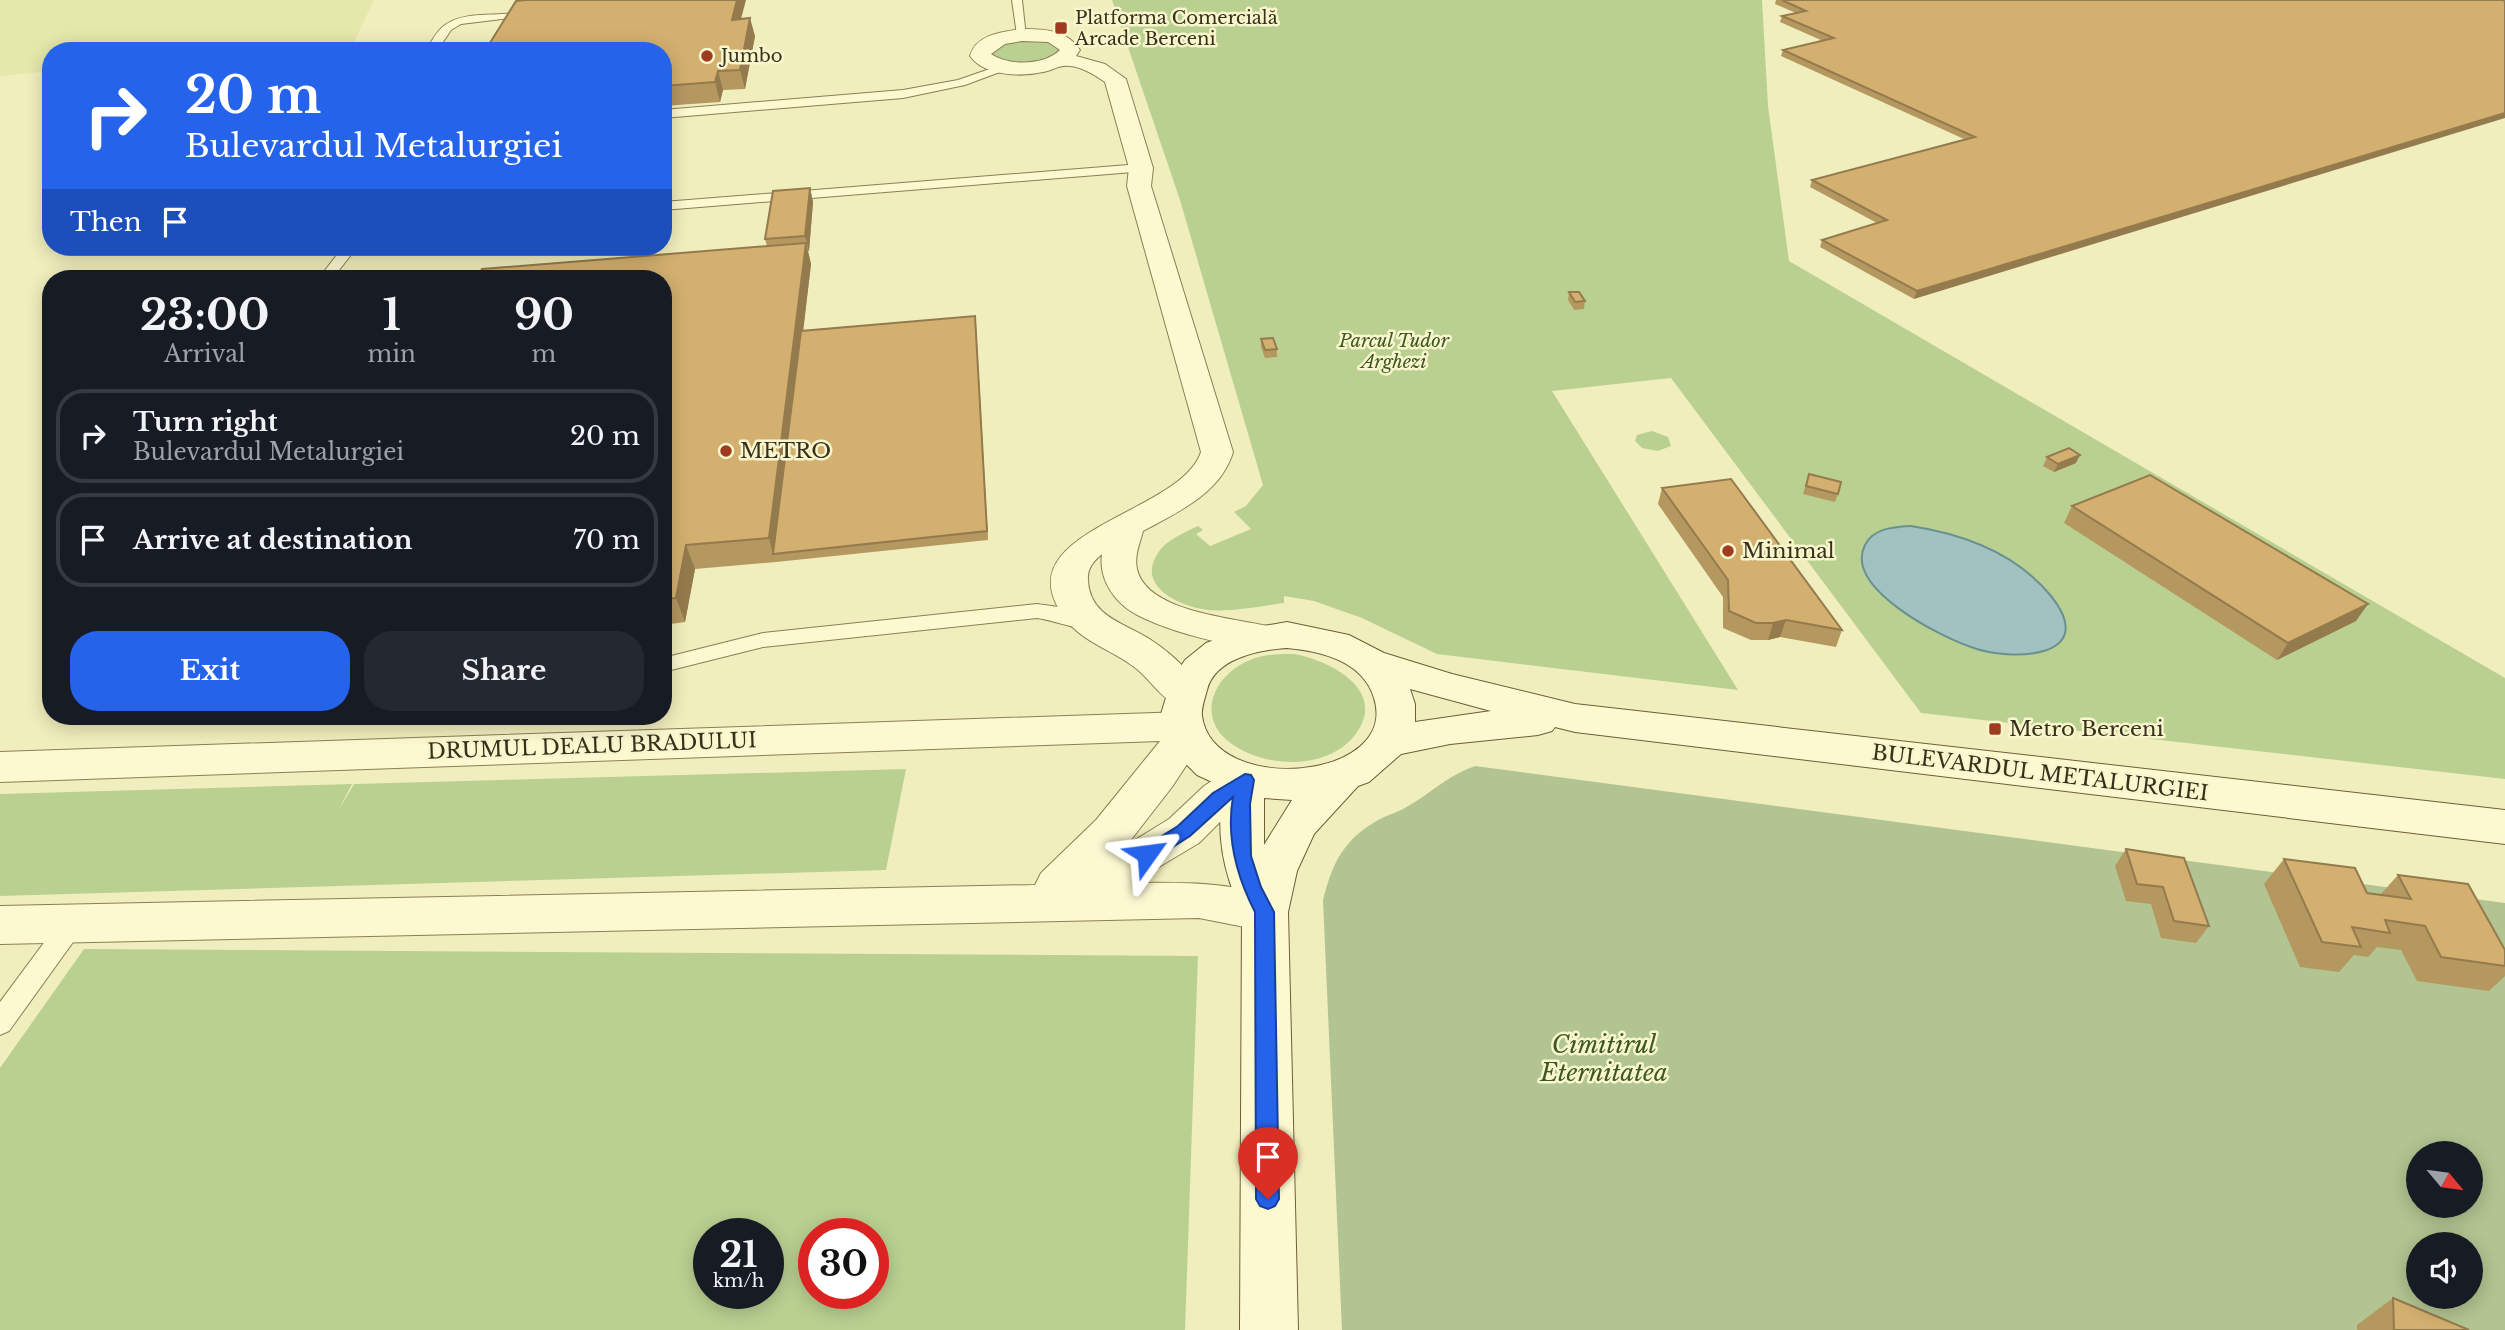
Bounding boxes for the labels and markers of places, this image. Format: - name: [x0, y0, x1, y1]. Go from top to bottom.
- place label: Platforma Comercială Arcade Berceni: [1074, 7, 1278, 50]
- marker: Platforma Comercială Arcade Berceni: [1053, 20, 1069, 36]
- place label: Jumbo: [719, 45, 783, 67]
- marker: Jumbo: [699, 48, 715, 64]
- place label: METRO: [740, 438, 831, 464]
- marker: METRO: [718, 443, 734, 459]
- place label: Minimal: [1742, 538, 1835, 564]
- marker: Minimal: [1720, 543, 1736, 559]
- place label: Metro Berceni: [2009, 716, 2164, 742]
- marker: Metro Berceni: [1987, 721, 2003, 737]
- pin: [1238, 1127, 1298, 1199]

